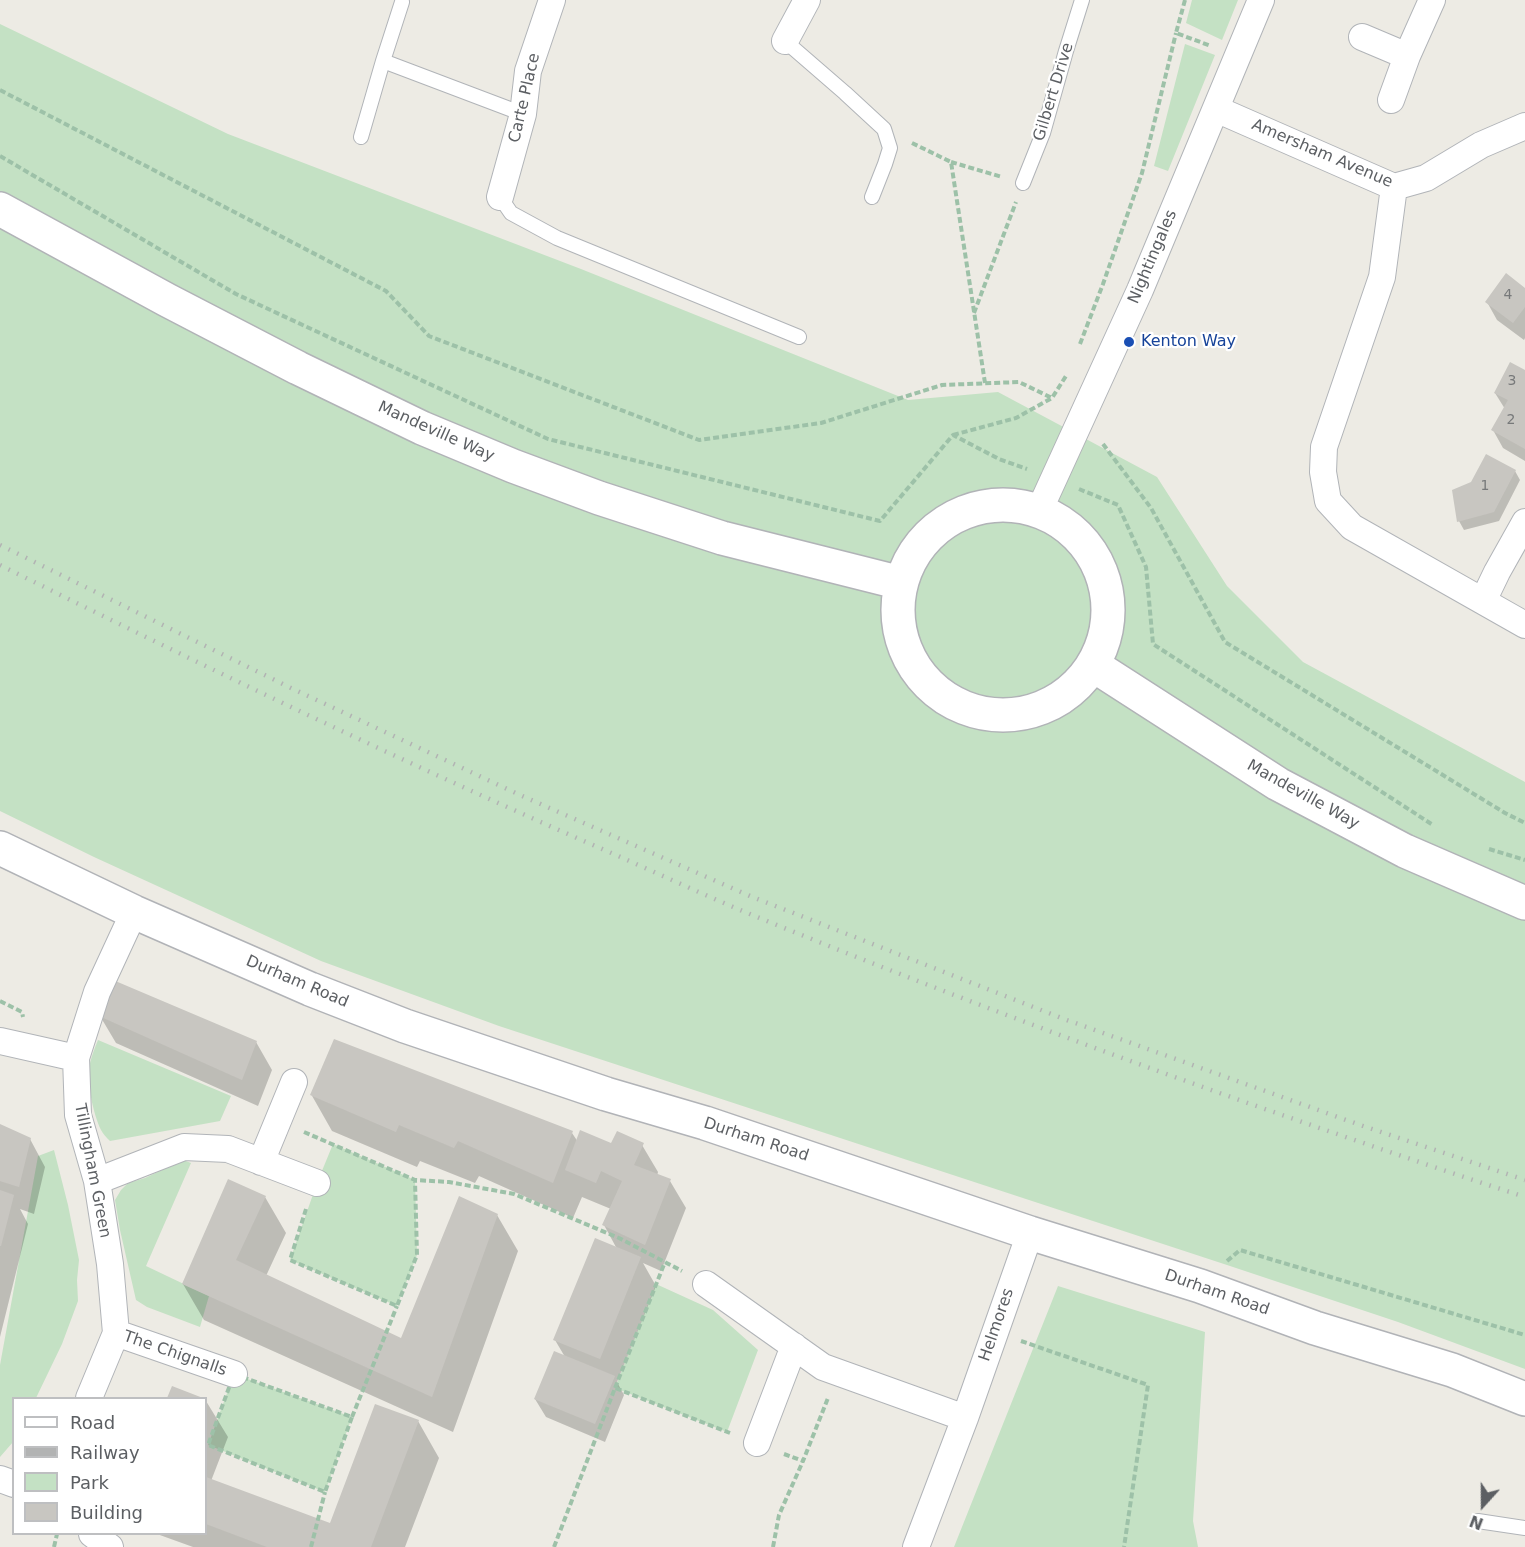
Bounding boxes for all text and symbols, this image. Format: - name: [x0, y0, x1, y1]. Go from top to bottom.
- street label: Gilbert Drive: [1030, 40, 1078, 144]
- street label: Carte Place: [505, 51, 545, 145]
- street label: Amersham Avenue: [1249, 116, 1395, 192]
- street label: Nightingales: [1125, 207, 1181, 307]
- house number: 4: [1504, 287, 1512, 303]
- place label: Kenton Way: [1141, 332, 1236, 352]
- marker: Kenton Way: [1122, 335, 1136, 349]
- house number: 3: [1508, 373, 1516, 389]
- street label: Mandeville Way: [375, 398, 497, 466]
- house number: 2: [1507, 412, 1515, 428]
- house number: 1: [1481, 478, 1489, 494]
- street label: Mandeville Way: [1243, 756, 1363, 834]
- street label: Durham Road: [243, 952, 351, 1012]
- street label: Tillingham Green: [70, 1102, 114, 1240]
- street label: Durham Road: [701, 1114, 811, 1166]
- street label: Durham Road: [1162, 1266, 1272, 1320]
- street label: Helmores: [976, 1286, 1018, 1364]
- street label: The Chignalls: [121, 1327, 229, 1381]
- legend: [12, 1397, 207, 1535]
- text: Road: [70, 1412, 115, 1433]
- text: Railway: [70, 1442, 140, 1463]
- text: Park: [70, 1472, 109, 1493]
- north arrow: [1453, 1475, 1513, 1535]
- text: Building: [70, 1502, 143, 1523]
- text: N: [1467, 1511, 1486, 1534]

